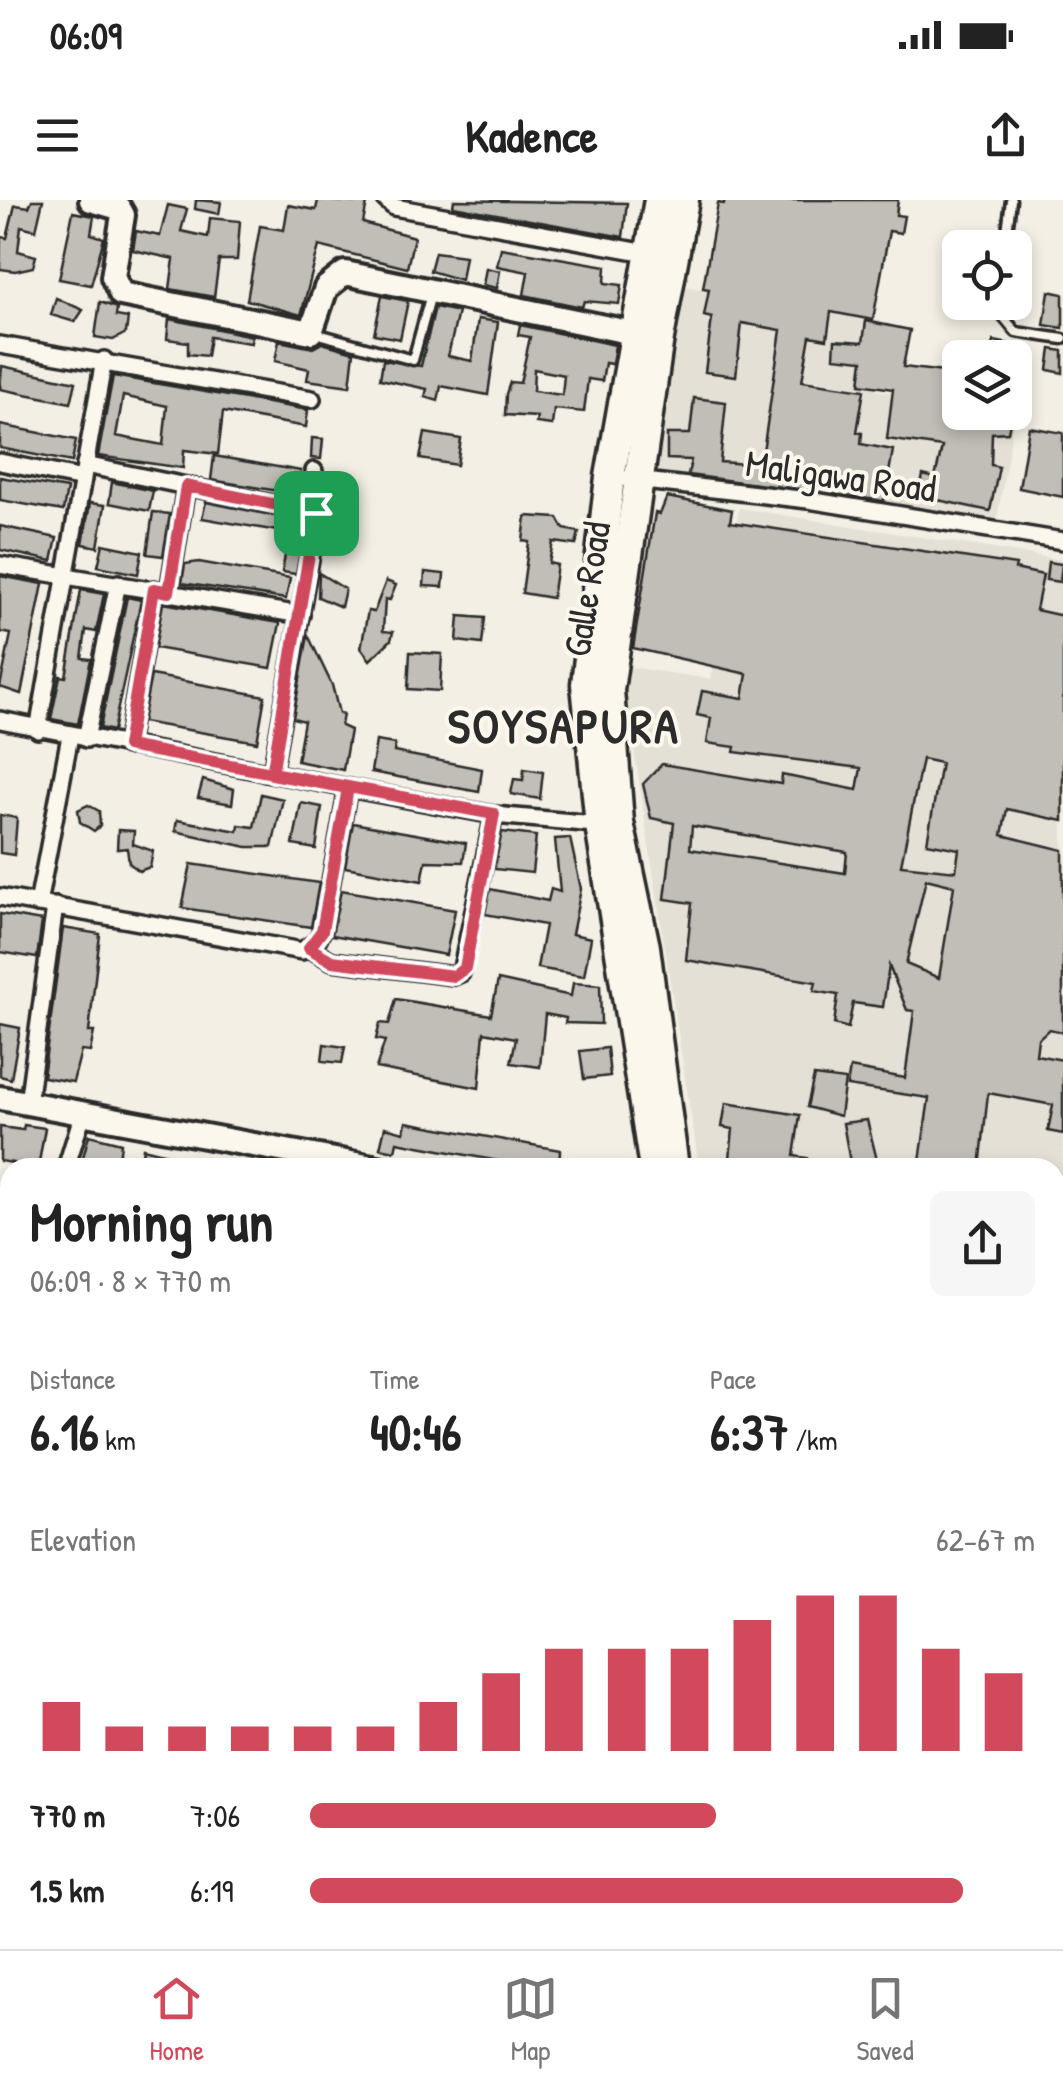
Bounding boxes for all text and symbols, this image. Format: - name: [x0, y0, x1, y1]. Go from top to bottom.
- text: 06:09: [50, 9, 122, 61]
- text: Kadence: [465, 105, 598, 166]
- icon: menu: [30, 108, 85, 163]
- icon: share: [978, 108, 1033, 163]
- map controls: [942, 230, 1032, 430]
- button: locate: [942, 230, 1032, 320]
- button: layers: [942, 340, 1032, 430]
- street label: Maligawa Road: [743, 436, 940, 514]
- pin: [274, 471, 359, 556]
- icon: arrive: [289, 486, 344, 541]
- street label: Galle Road: [550, 518, 622, 660]
- district label: SOYSAPURA: [448, 693, 680, 758]
- text: Morning run: [30, 1184, 273, 1258]
- button: share: [930, 1191, 1035, 1296]
- text: 06:09 · 8 × 770 m: [30, 1259, 231, 1302]
- text: Distance: [30, 1360, 116, 1398]
- text: Time: [370, 1360, 420, 1398]
- text: Pace: [710, 1360, 756, 1398]
- text: 6.16: [30, 1398, 99, 1466]
- text: 40:46: [370, 1398, 461, 1466]
- text: 6:37: [710, 1398, 789, 1466]
- text: km: [99, 1421, 136, 1459]
- text: /km: [789, 1421, 838, 1459]
- text: Elevation: [30, 1518, 136, 1561]
- text: 62–67 m: [936, 1518, 1035, 1561]
- text: 770 m: [30, 1794, 105, 1837]
- text: 7:06: [190, 1794, 240, 1837]
- text: 1.5 km: [30, 1869, 104, 1912]
- text: 6:19: [190, 1869, 234, 1912]
- tab: Home: [149, 1971, 204, 2069]
- tab: Map: [503, 1971, 558, 2069]
- tab: Saved: [857, 1971, 914, 2069]

